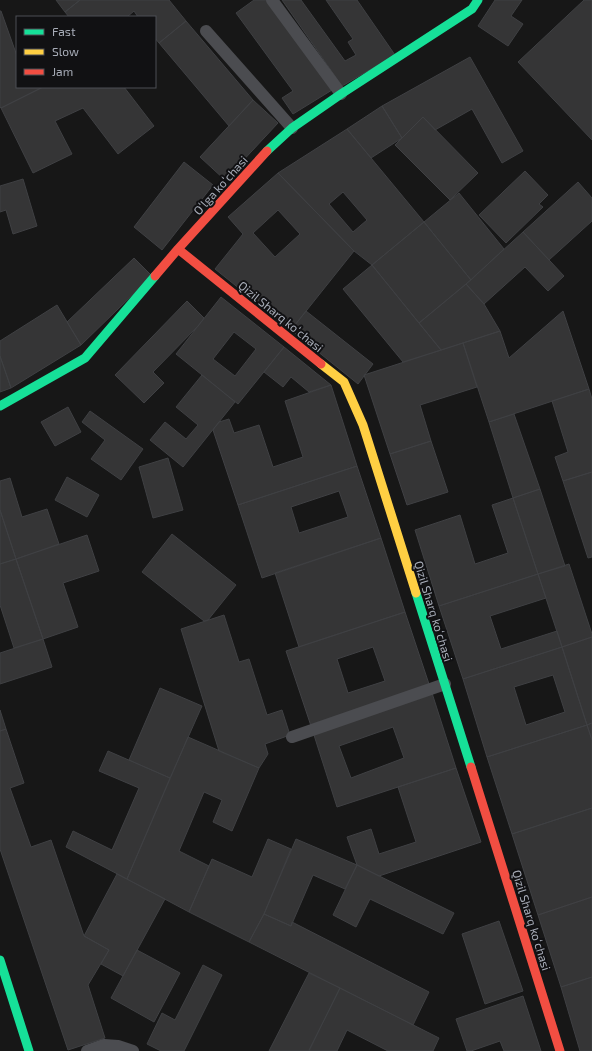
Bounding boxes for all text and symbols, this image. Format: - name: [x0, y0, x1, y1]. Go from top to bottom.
- legend: [16, 16, 156, 88]
- text: Fast: [52, 24, 76, 38]
- text: Slow: [52, 44, 79, 58]
- text: Jam: [52, 64, 73, 78]
- street label: Oʻlga koʻchasi: [190, 153, 250, 217]
- street label: Qizil Sharq koʻchasi: [235, 278, 326, 355]
- street label: Qizil Sharq koʻchasi: [411, 559, 456, 663]
- street label: Qizil Sharq koʻchasi: [509, 868, 554, 972]

